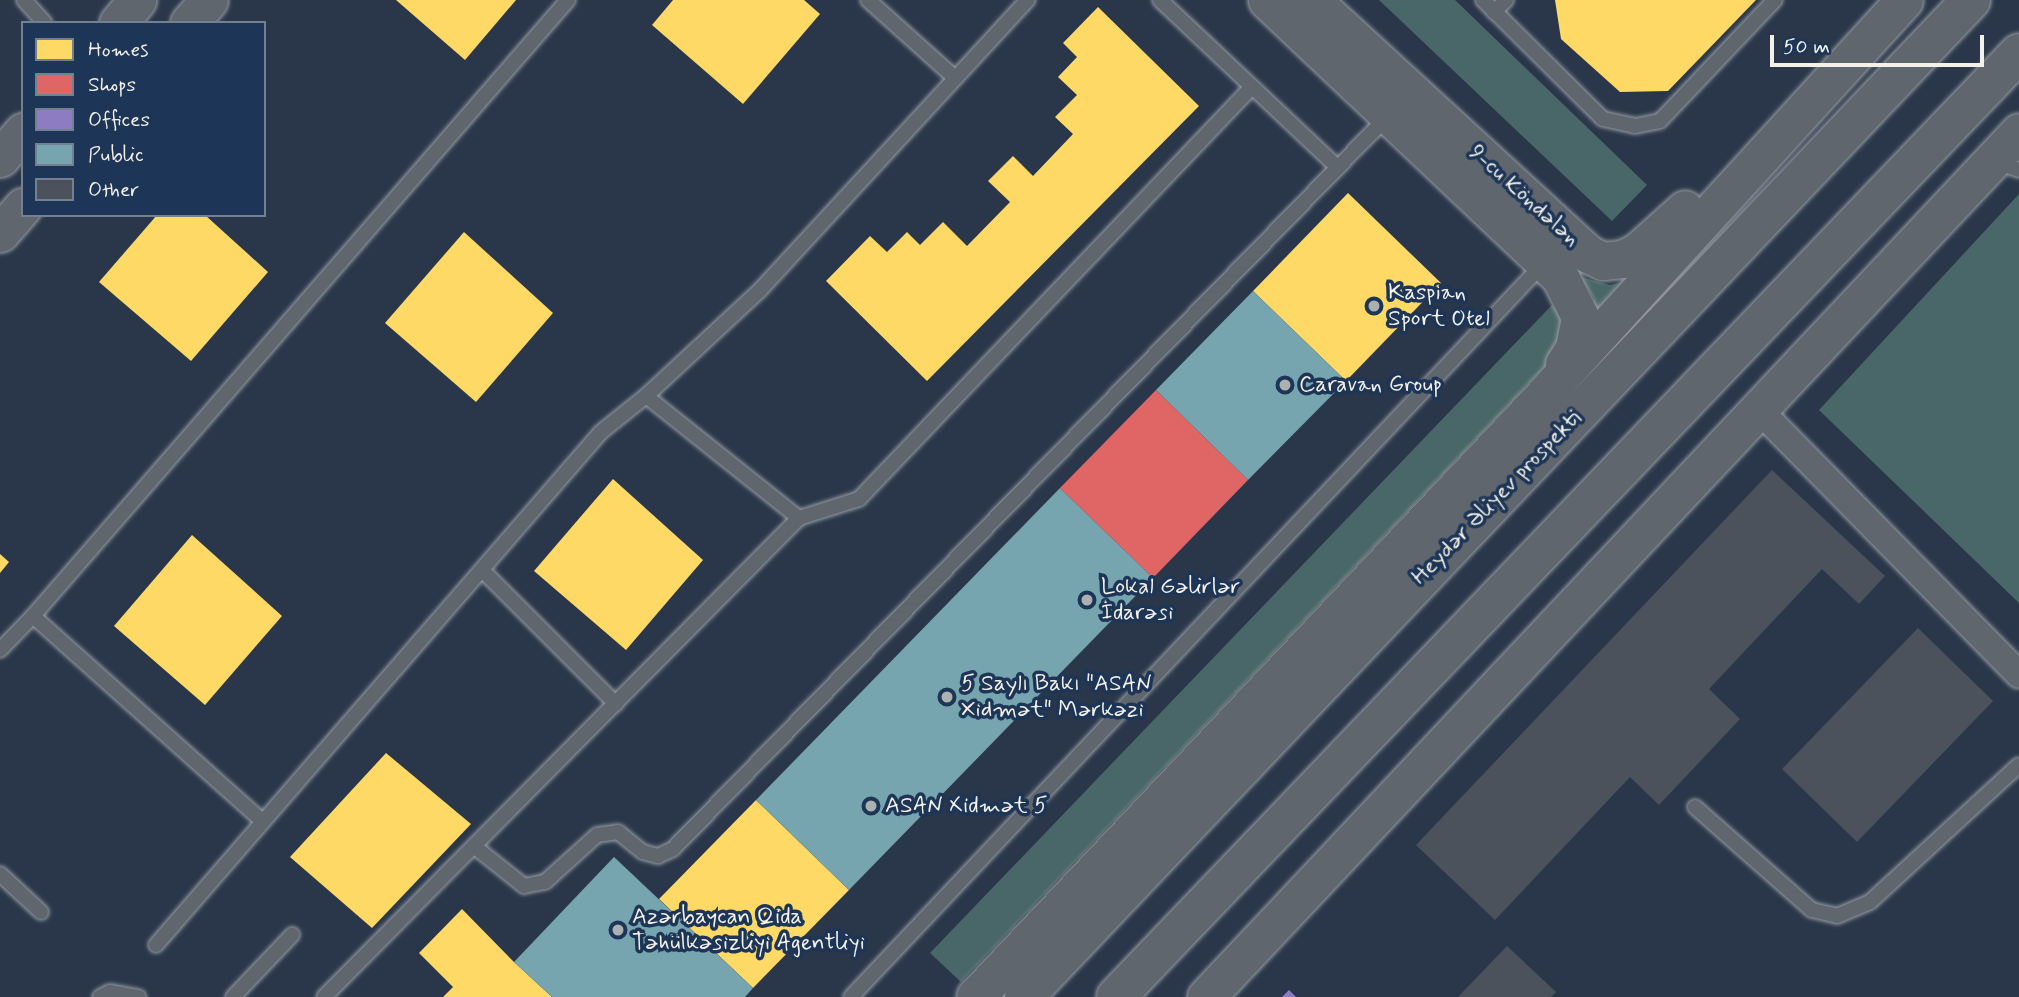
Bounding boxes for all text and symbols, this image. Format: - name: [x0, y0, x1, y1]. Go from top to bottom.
- legend: [21, 21, 266, 217]
- scale bar: [1774, 21, 1988, 65]
- text: 50 m: [1783, 33, 1830, 61]
- text: Homes: [88, 36, 148, 64]
- text: Shops: [88, 71, 136, 99]
- text: Offices: [88, 106, 150, 134]
- street label: 9-cu Köndələn: [1463, 139, 1585, 253]
- text: Public: [88, 141, 144, 169]
- text: Other: [88, 176, 139, 204]
- place label: Kaspian Sport Otel: [1388, 279, 1496, 333]
- marker: Kaspian Sport Otel: [1366, 298, 1382, 314]
- place label: Caravan Group: [1299, 371, 1442, 399]
- marker: Caravan Group: [1277, 377, 1293, 393]
- street label: Heydər Əliyev prospekti: [1406, 405, 1588, 591]
- place label: Lokal Gəlirlər İdarəsi: [1101, 573, 1240, 627]
- marker: Lokal Gəlirlər İdarəsi: [1079, 592, 1095, 608]
- place label: 5 Saylı Bakı "ASAN Xidmət" Mərkəzi: [961, 670, 1152, 724]
- marker: 5 Saylı Bakı "ASAN Xidmət" Mərkəzi: [939, 689, 955, 705]
- place label: ASAN Xidmət 5: [885, 792, 1052, 820]
- marker: ASAN Xidmət 5: [863, 798, 879, 814]
- place label: Azərbaycan Qida Təhülkəsizliyi Agentliyi: [632, 903, 865, 957]
- marker: Azərbaycan Qida Təhülkəsizliyi Agentliyi: [610, 922, 626, 938]

